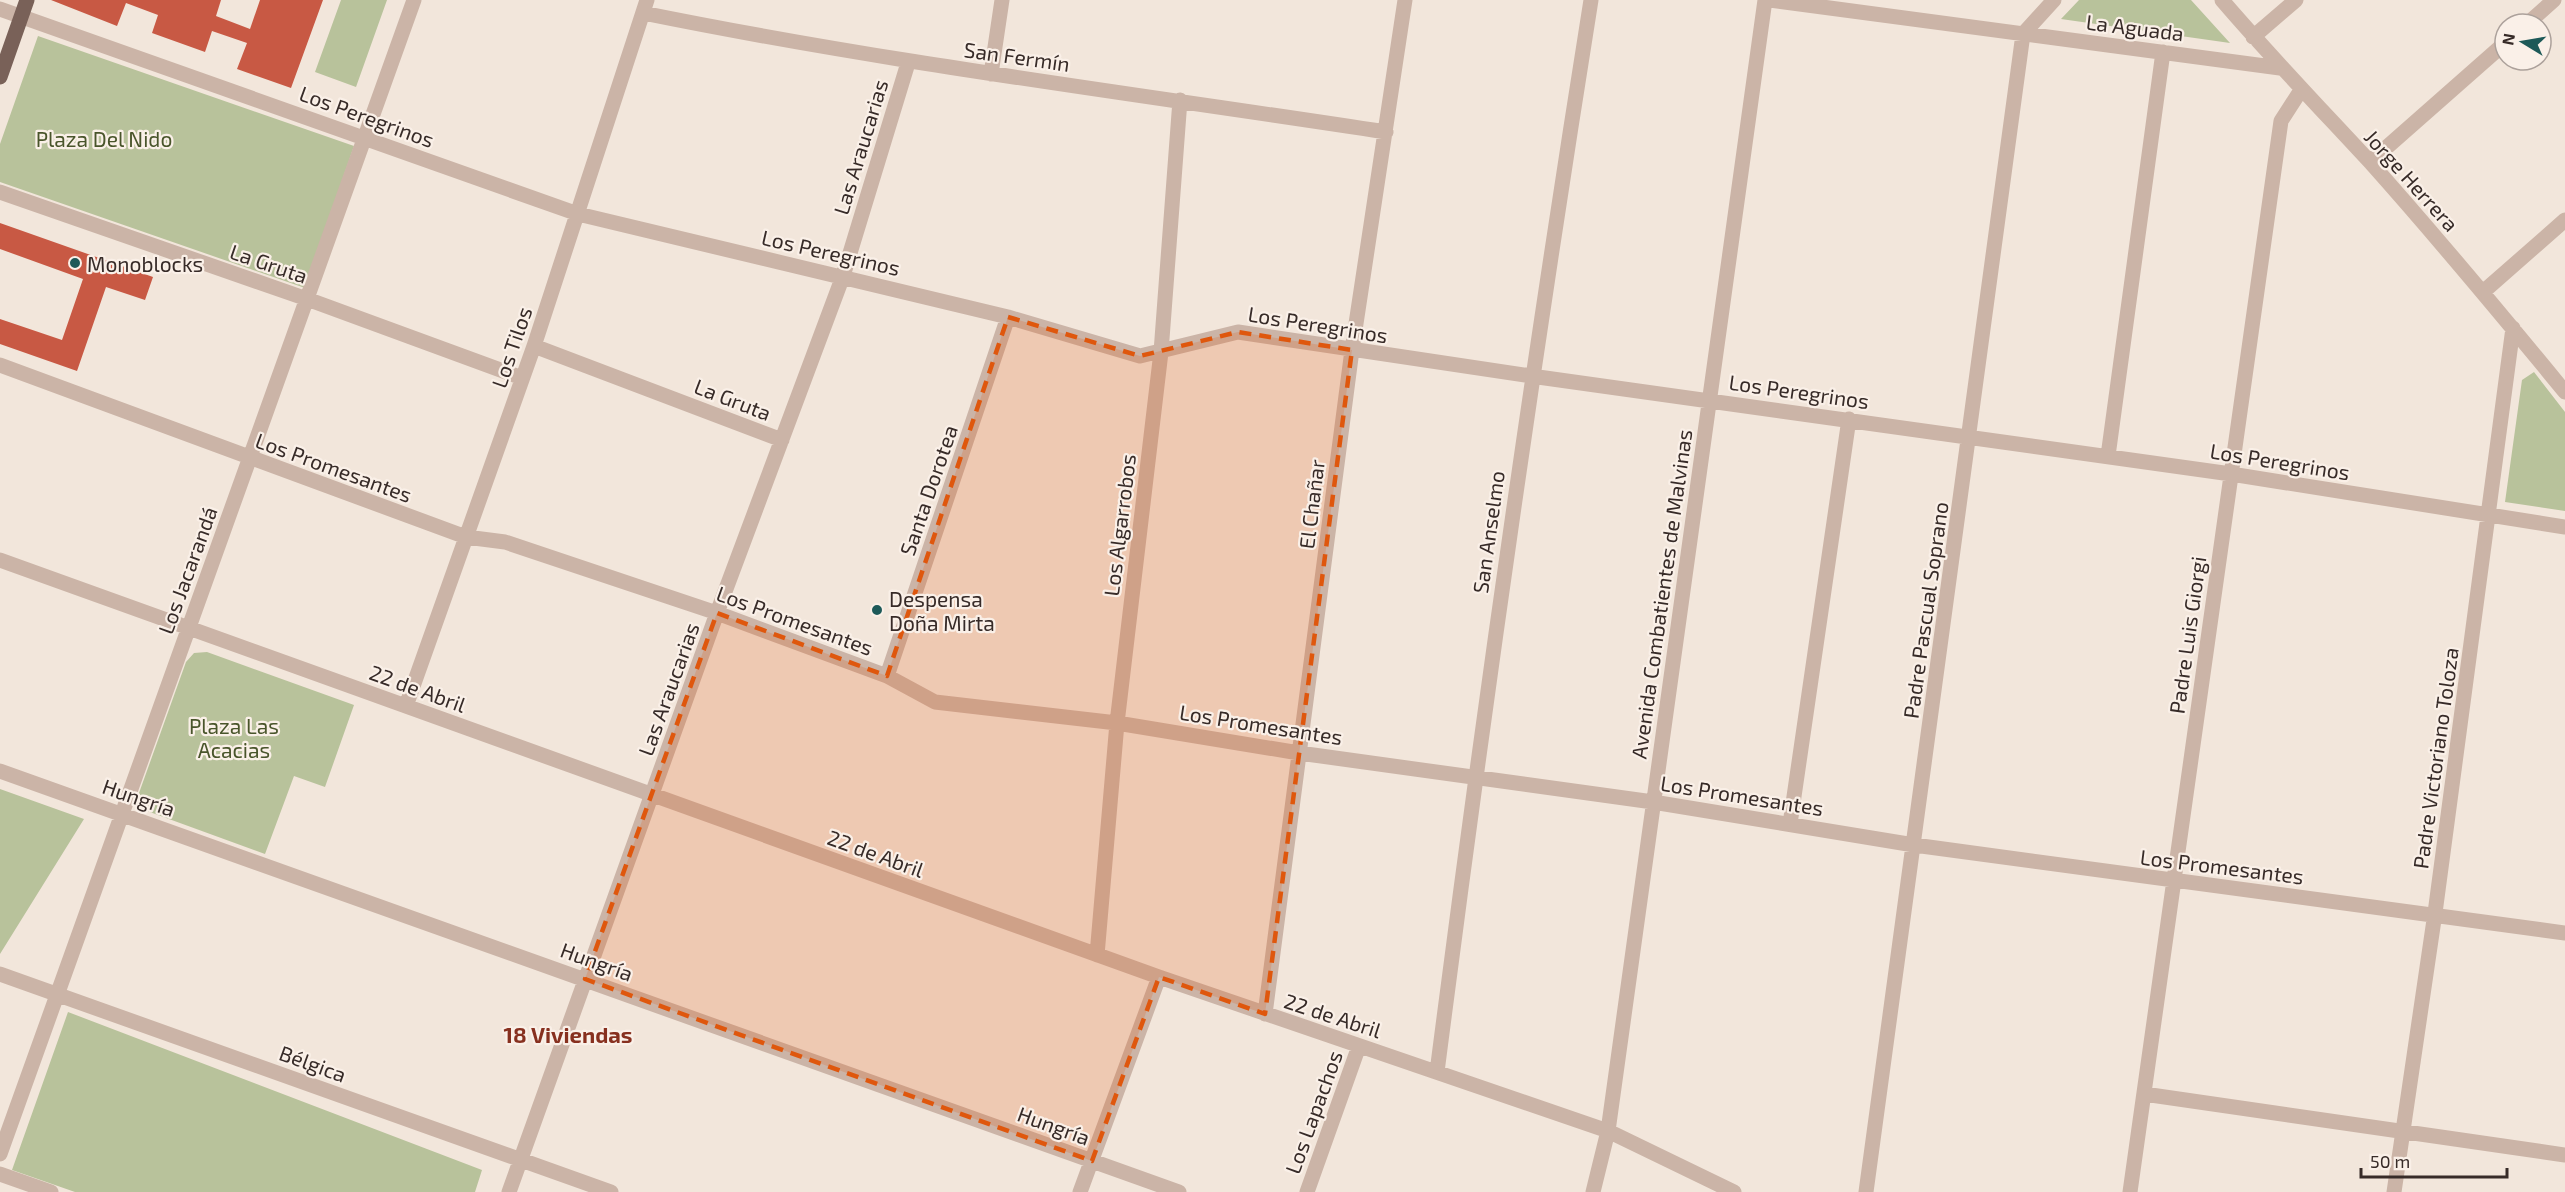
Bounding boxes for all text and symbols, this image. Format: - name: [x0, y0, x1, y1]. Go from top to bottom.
- street label: La Aguada: [2085, 9, 2185, 45]
- north arrow: [2493, 12, 2553, 72]
- text: N: [2497, 32, 2518, 47]
- street label: San Fermín: [962, 36, 1072, 76]
- street label: Las Araucarias: [828, 77, 892, 217]
- street label: Los Peregrinos: [296, 80, 438, 152]
- street label: Jorge Herrera: [2360, 124, 2464, 236]
- park label: Plaza Del Nido: [36, 126, 172, 151]
- street label: Los Peregrinos: [759, 224, 903, 280]
- street label: La Gruta: [227, 238, 311, 288]
- place label: Monoblocks: [87, 251, 203, 276]
- marker: Monoblocks: [68, 256, 82, 270]
- street label: Los Peregrinos: [1246, 301, 1390, 347]
- street label: Los Tilos: [486, 303, 536, 391]
- street label: Los Peregrinos: [1727, 369, 1871, 413]
- street label: La Gruta: [691, 373, 775, 425]
- street label: Santa Dorotea: [894, 421, 962, 559]
- street label: Los Promesantes: [252, 427, 416, 507]
- street label: Avenida Combatientes de Malvinas: [1626, 428, 1696, 760]
- street label: Los Peregrinos: [2208, 438, 2352, 484]
- street label: Los Algarrobos: [1098, 452, 1140, 598]
- street label: El Chañar: [1293, 457, 1329, 550]
- street label: San Anselmo: [1467, 469, 1509, 595]
- street label: Padre Pascual Soprano: [1897, 500, 1953, 720]
- street label: Los Jacarandá: [152, 503, 222, 637]
- street label: Padre Luis Giorgi: [2164, 555, 2210, 715]
- street label: Los Promesantes: [713, 580, 877, 660]
- place label: Despensa Doña Mirta: [889, 586, 995, 635]
- marker: Despensa Doña Mirta: [870, 603, 884, 617]
- street label: Las Araucarias: [632, 619, 704, 759]
- street label: Padre Victoriano Toloza: [2407, 646, 2463, 870]
- street label: 22 de Abril: [366, 659, 470, 717]
- street label: Los Promesantes: [1178, 699, 1344, 749]
- park label: Plaza Las Acacias: [189, 713, 279, 762]
- street label: Los Promesantes: [1659, 770, 1825, 820]
- street label: Hungría: [99, 773, 179, 821]
- street label: 22 de Abril: [824, 824, 928, 882]
- street label: Los Promesantes: [2139, 844, 2305, 888]
- street label: Hungría: [557, 936, 637, 986]
- street label: 22 de Abril: [1281, 988, 1385, 1043]
- district label: 18 Viviendas: [503, 1021, 633, 1047]
- street label: Bélgica: [276, 1039, 350, 1087]
- street label: Los Lapachos: [1279, 1047, 1347, 1177]
- street label: Hungría: [1014, 1100, 1094, 1150]
- scale bar: [2361, 1141, 2506, 1179]
- text: 50 m: [2370, 1150, 2410, 1172]

